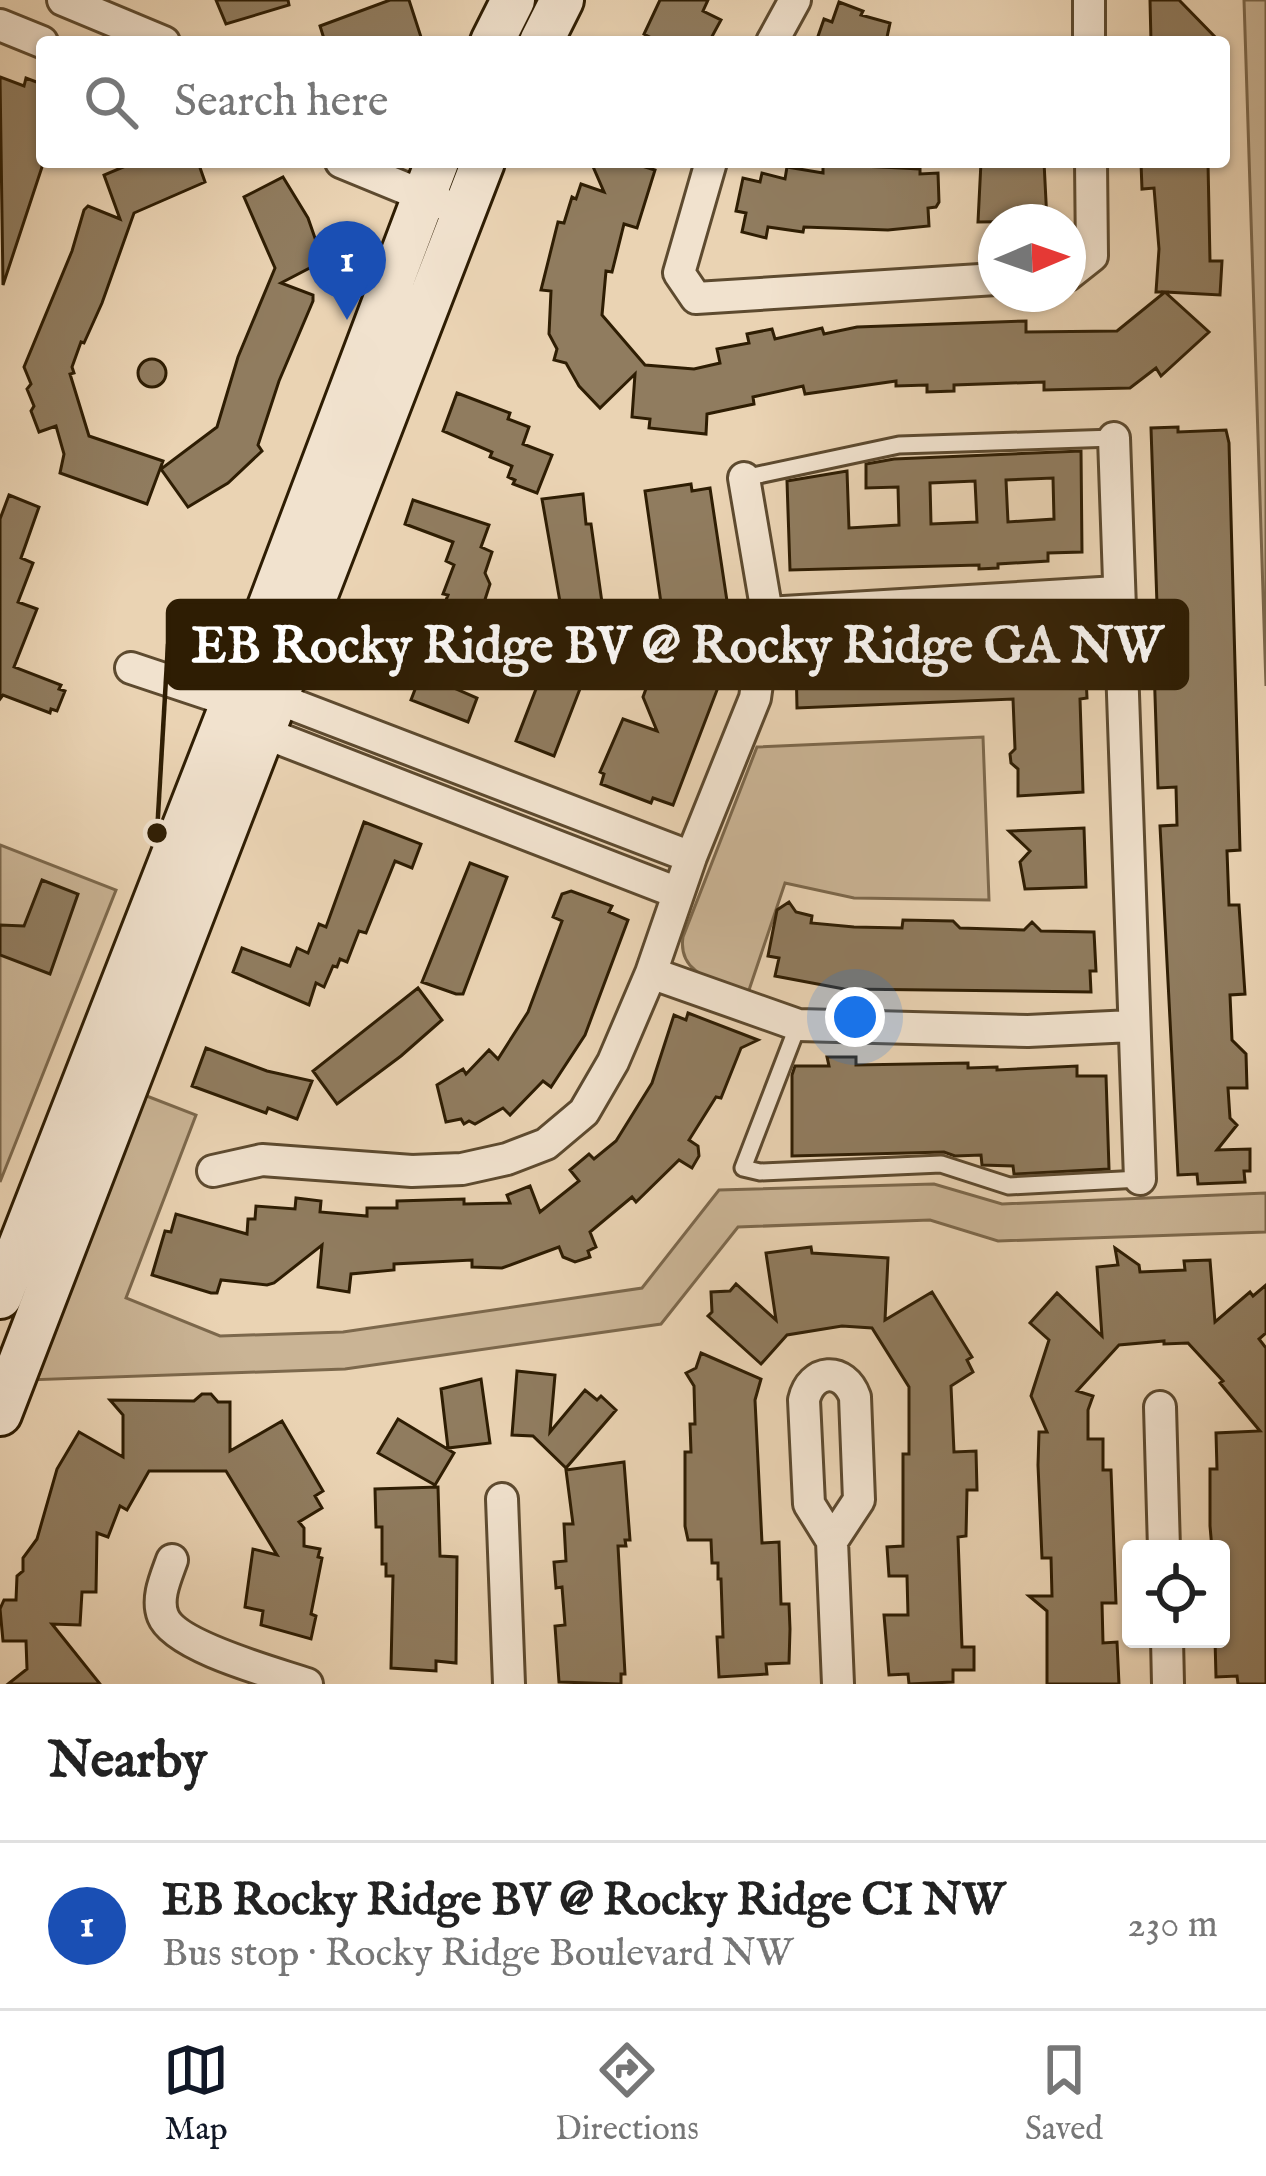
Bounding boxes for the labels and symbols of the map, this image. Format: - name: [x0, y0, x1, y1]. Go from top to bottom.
- north arrow: [978, 204, 1086, 312]
- pin: 1: [308, 221, 386, 320]
- callout: EB Rocky Ridge BV @ Rocky Ridge GA NW: [168, 601, 1187, 688]
- text: EB Rocky Ridge BV @ Rocky Ridge GA NW: [191, 616, 1166, 681]
- your location: [825, 987, 885, 1047]

